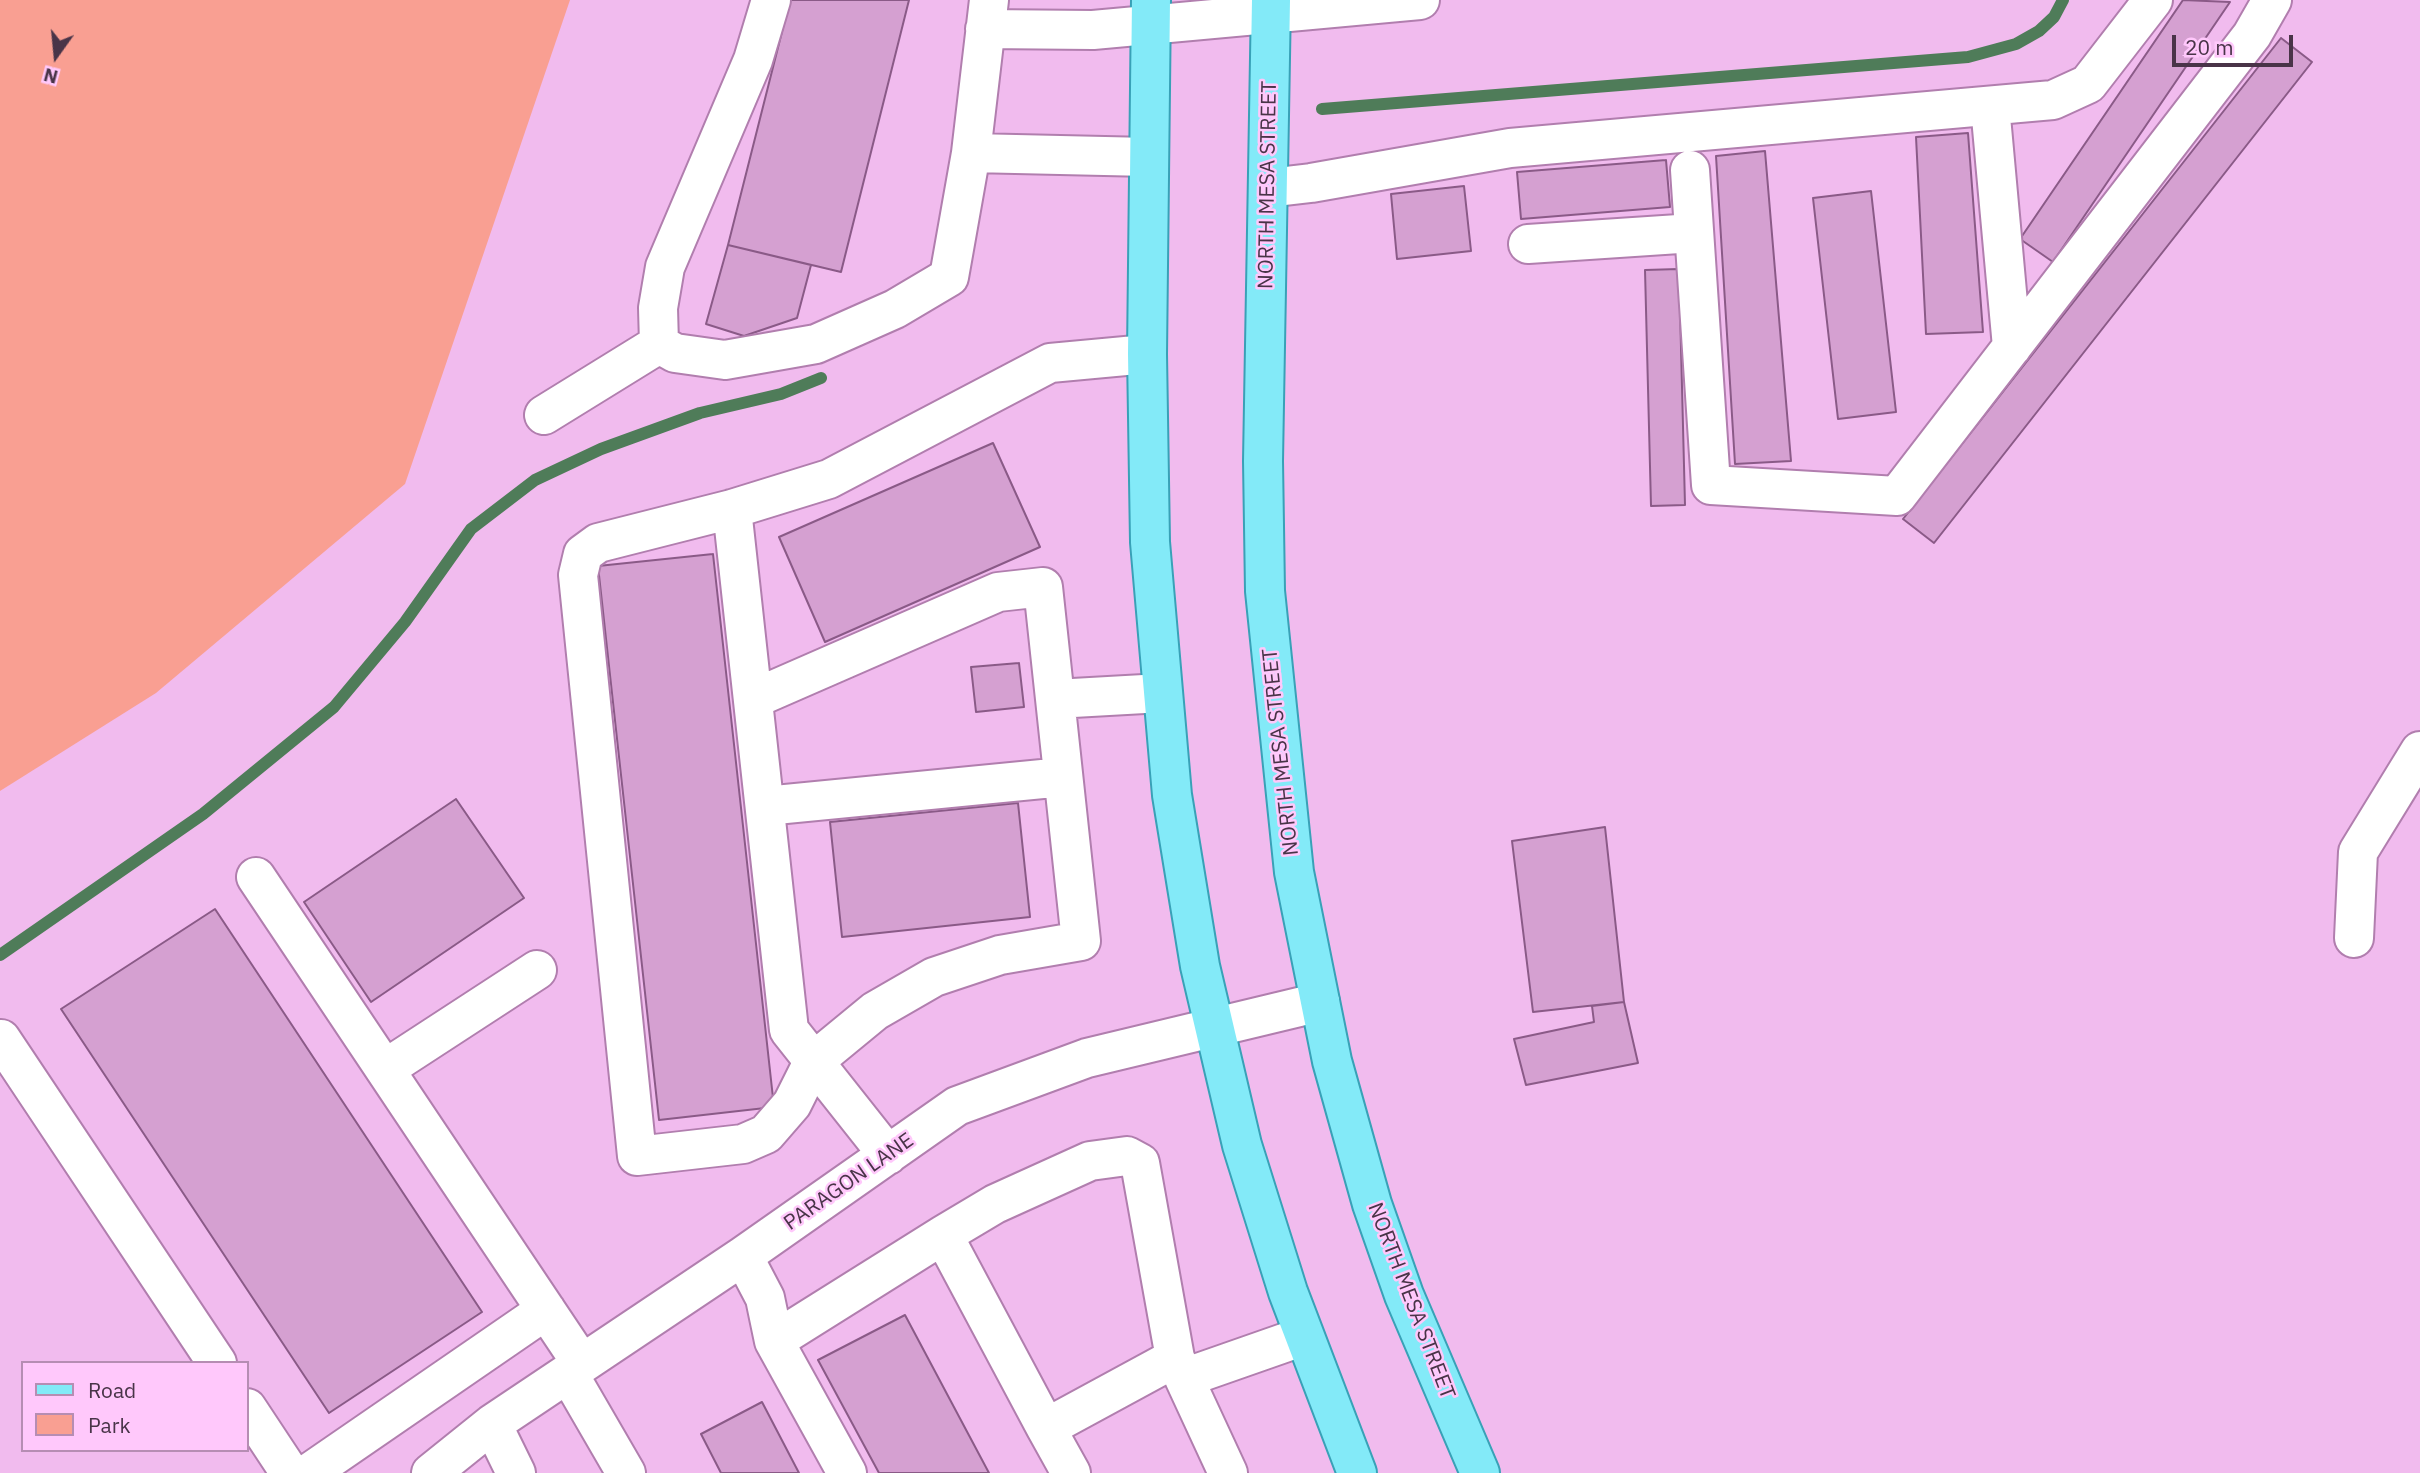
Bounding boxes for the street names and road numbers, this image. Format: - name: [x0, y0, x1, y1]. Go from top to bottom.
- street label: NORTH MESA STREET: [1254, 81, 1282, 289]
- street label: NORTH MESA STREET: [1258, 647, 1304, 857]
- street label: PARAGON LANE: [779, 1128, 919, 1236]
- street label: NORTH MESA STREET: [1362, 1199, 1460, 1403]

